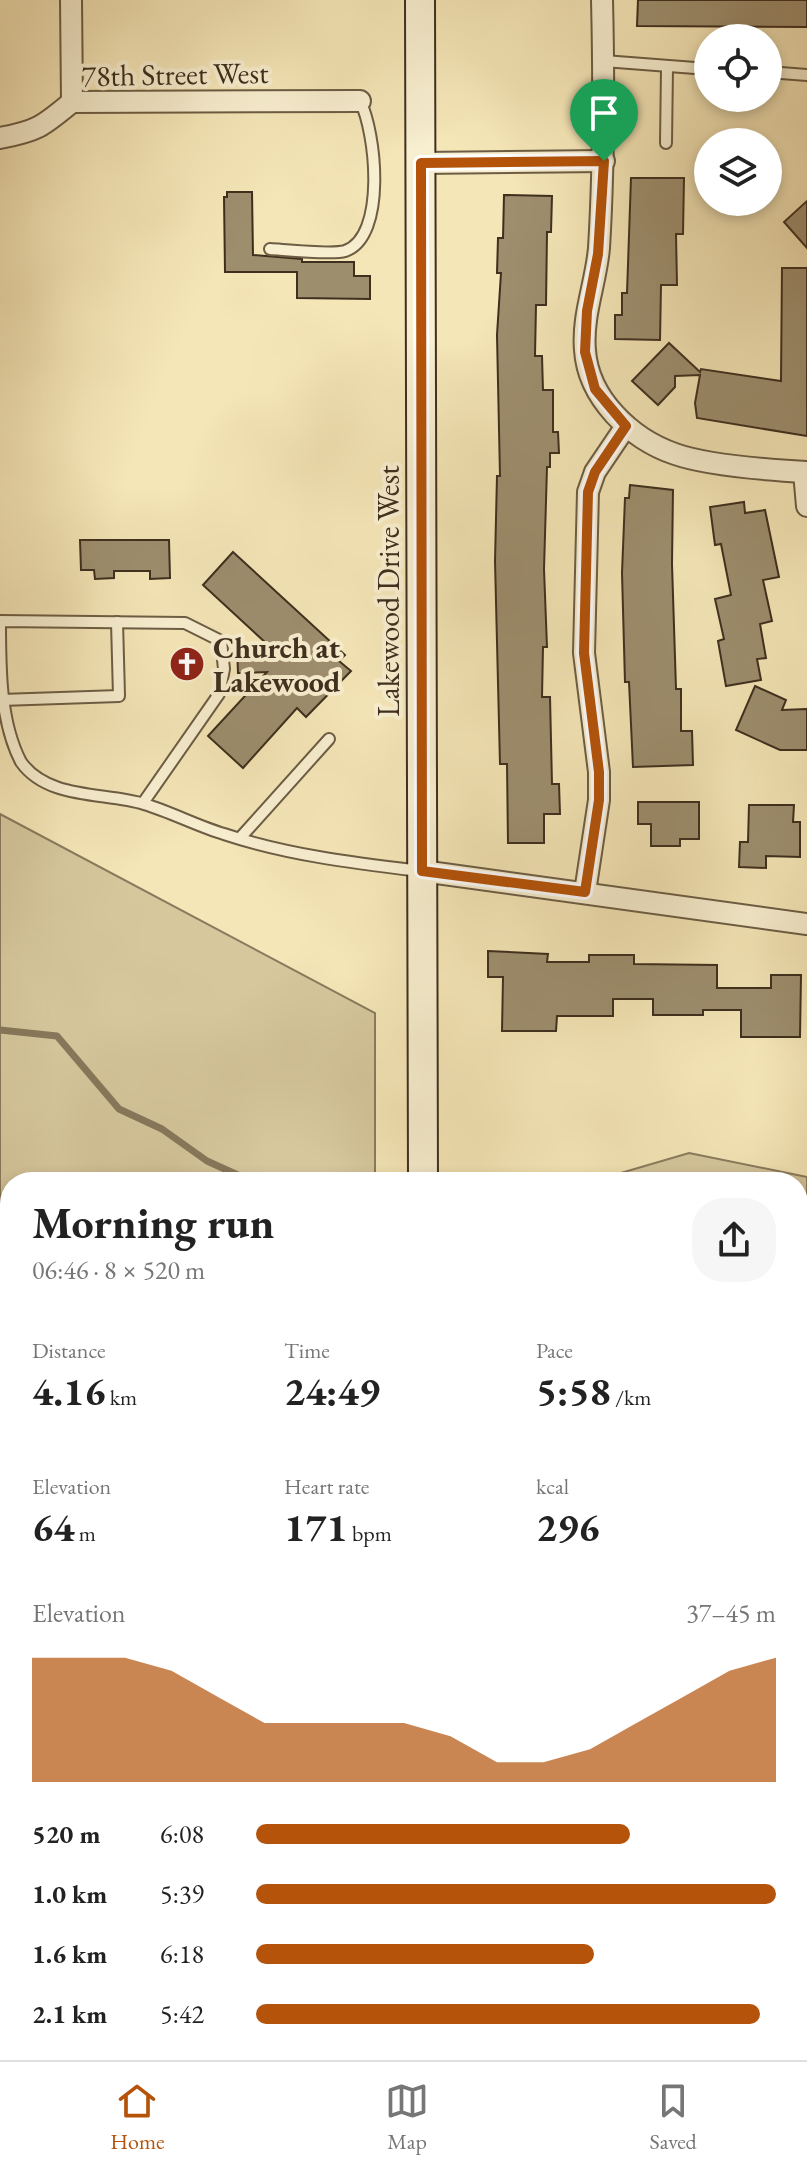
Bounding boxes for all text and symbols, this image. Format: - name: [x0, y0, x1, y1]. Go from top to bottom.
- map controls: [694, 24, 782, 216]
- button: locate: [694, 24, 782, 112]
- street label: 78th Street West: [81, 53, 269, 95]
- pin: [570, 79, 638, 161]
- icon: arrive: [582, 91, 626, 135]
- button: layers: [694, 128, 782, 216]
- street label: Lakewood Drive West: [369, 465, 408, 717]
- place label: Church at Lakewood: [213, 628, 341, 701]
- church icon: Church at Lakewood: [168, 645, 206, 683]
- text: Morning run: [32, 1194, 274, 1251]
- button: share: [692, 1198, 776, 1282]
- text: 06:46 · 8 × 520 m: [32, 1253, 205, 1287]
- text: Distance: [32, 1336, 105, 1365]
- text: Time: [284, 1336, 330, 1365]
- text: Pace: [536, 1336, 573, 1365]
- text: 4.16: [32, 1365, 105, 1417]
- text: 24:49: [284, 1365, 380, 1417]
- text: 5:58: [536, 1365, 611, 1417]
- text: km: [105, 1383, 137, 1412]
- text: /km: [611, 1383, 651, 1412]
- text: Elevation: [32, 1472, 111, 1501]
- text: Heart rate: [284, 1472, 369, 1501]
- text: kcal: [536, 1472, 569, 1501]
- text: 64: [32, 1501, 74, 1553]
- text: 171: [284, 1501, 347, 1553]
- text: 296: [536, 1501, 599, 1553]
- text: m: [74, 1519, 96, 1548]
- text: bpm: [347, 1519, 392, 1548]
- text: Elevation: [32, 1596, 126, 1630]
- text: 37–45 m: [686, 1596, 776, 1630]
- text: 520 m: [32, 1817, 100, 1851]
- text: 6:08: [160, 1817, 204, 1851]
- text: 1.0 km: [32, 1877, 107, 1911]
- text: 5:39: [160, 1877, 204, 1911]
- text: 1.6 km: [32, 1937, 107, 1971]
- text: 6:18: [160, 1937, 204, 1971]
- text: 2.1 km: [32, 1997, 107, 2031]
- text: 5:42: [160, 1997, 204, 2031]
- tab: Home: [110, 2079, 165, 2156]
- tab: Map: [385, 2079, 429, 2156]
- tab: Saved: [650, 2079, 697, 2156]

